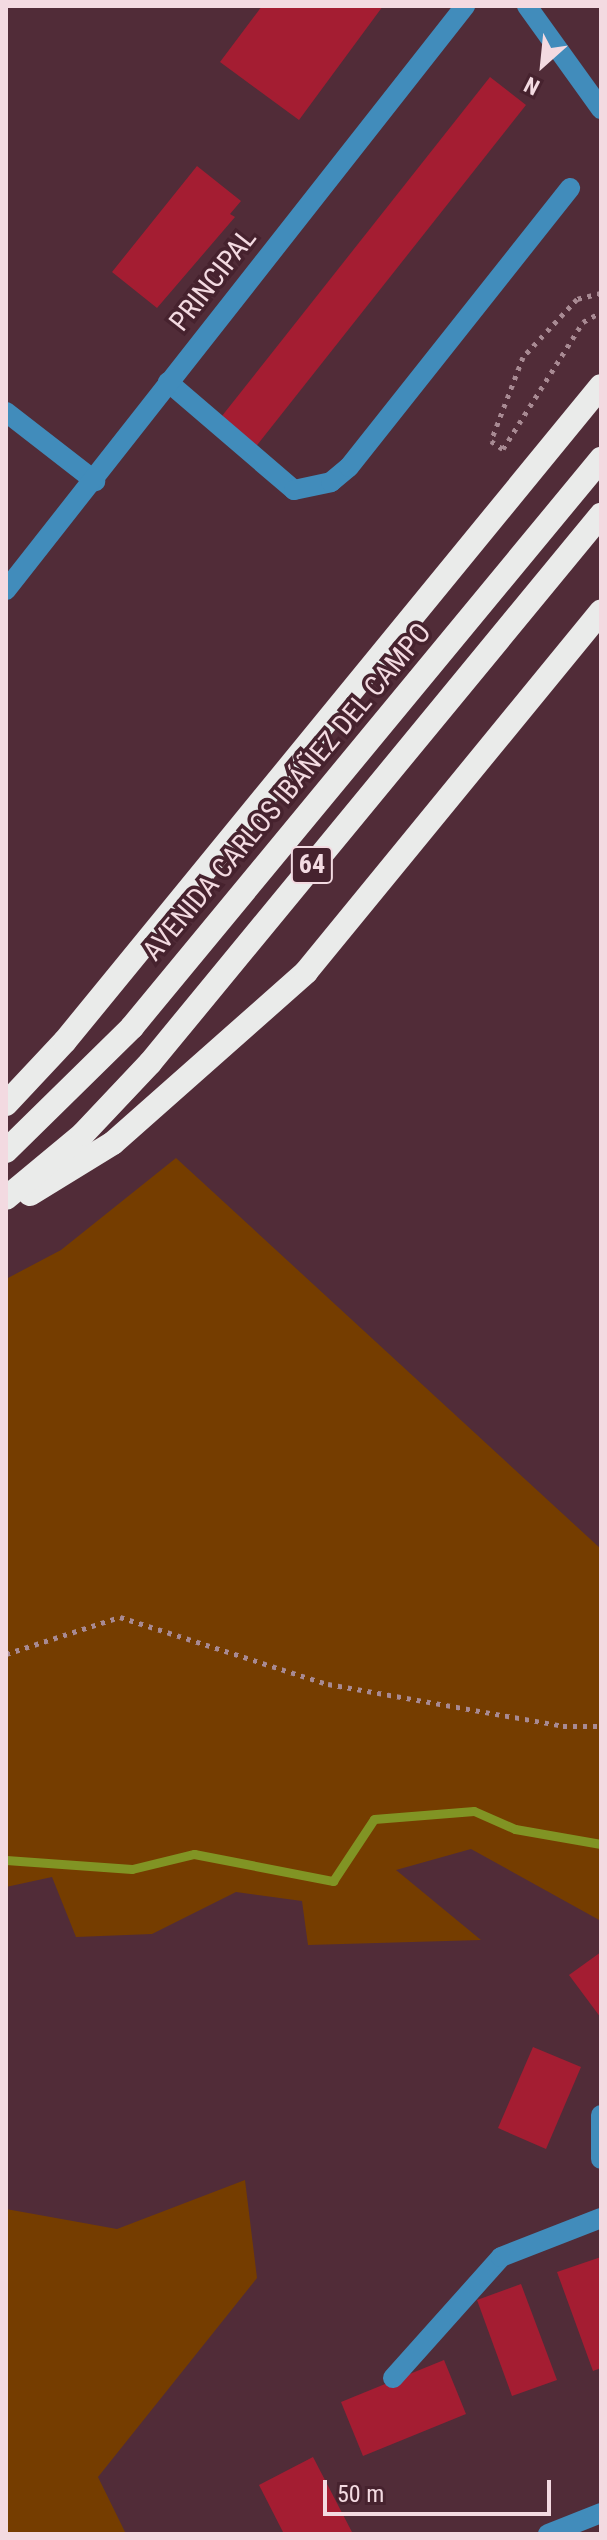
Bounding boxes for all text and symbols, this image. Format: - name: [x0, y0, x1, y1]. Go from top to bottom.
- north arrow: [503, 24, 583, 104]
- text: N: [520, 72, 544, 100]
- street label: PRINCIPAL: [163, 222, 263, 338]
- street label: AVENIDA CARLOS IBÁÑEZ DEL CAMPO: [136, 616, 438, 968]
- road number: 64: [290, 843, 334, 887]
- scale bar: [327, 2464, 555, 2514]
- text: 50 m: [337, 2480, 384, 2508]

